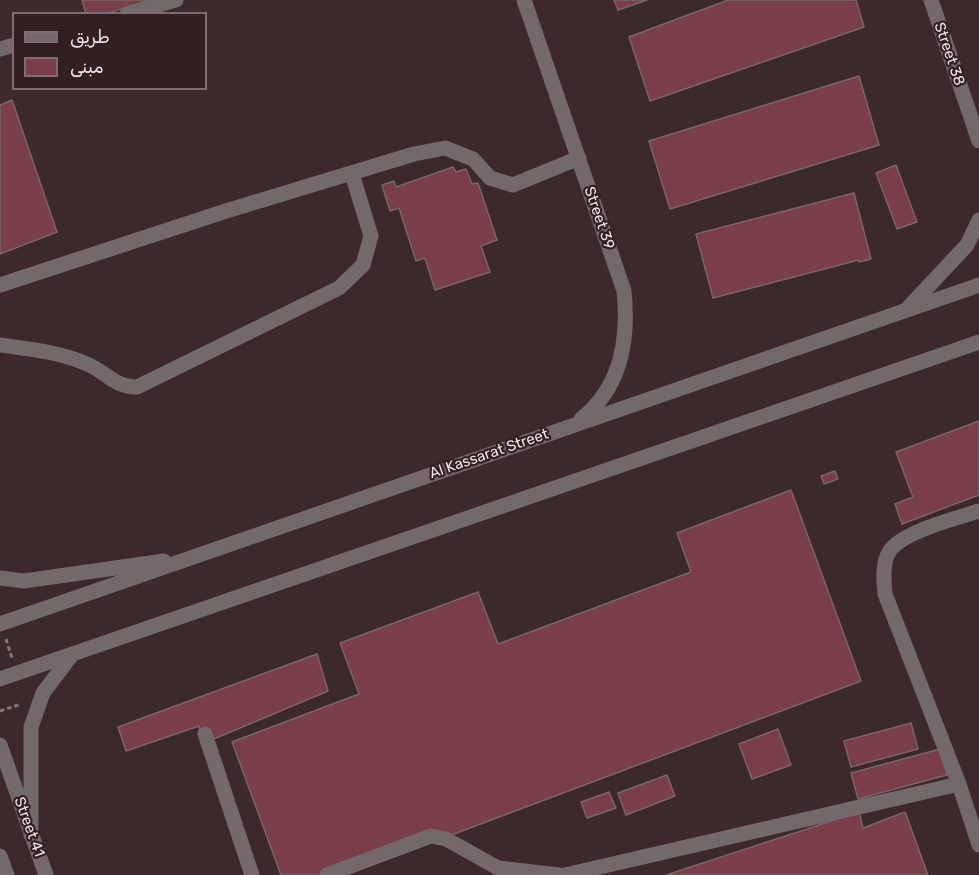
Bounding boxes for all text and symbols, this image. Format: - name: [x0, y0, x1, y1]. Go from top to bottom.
- legend: [12, 12, 207, 90]
- street label: Street 38: [930, 20, 968, 88]
- text: طريق: [70, 26, 110, 48]
- text: مبنى: [70, 56, 104, 78]
- street label: Street 39: [580, 184, 618, 252]
- street label: Al Kassarat Street: [427, 425, 551, 483]
- street label: Street 41: [10, 795, 48, 859]

